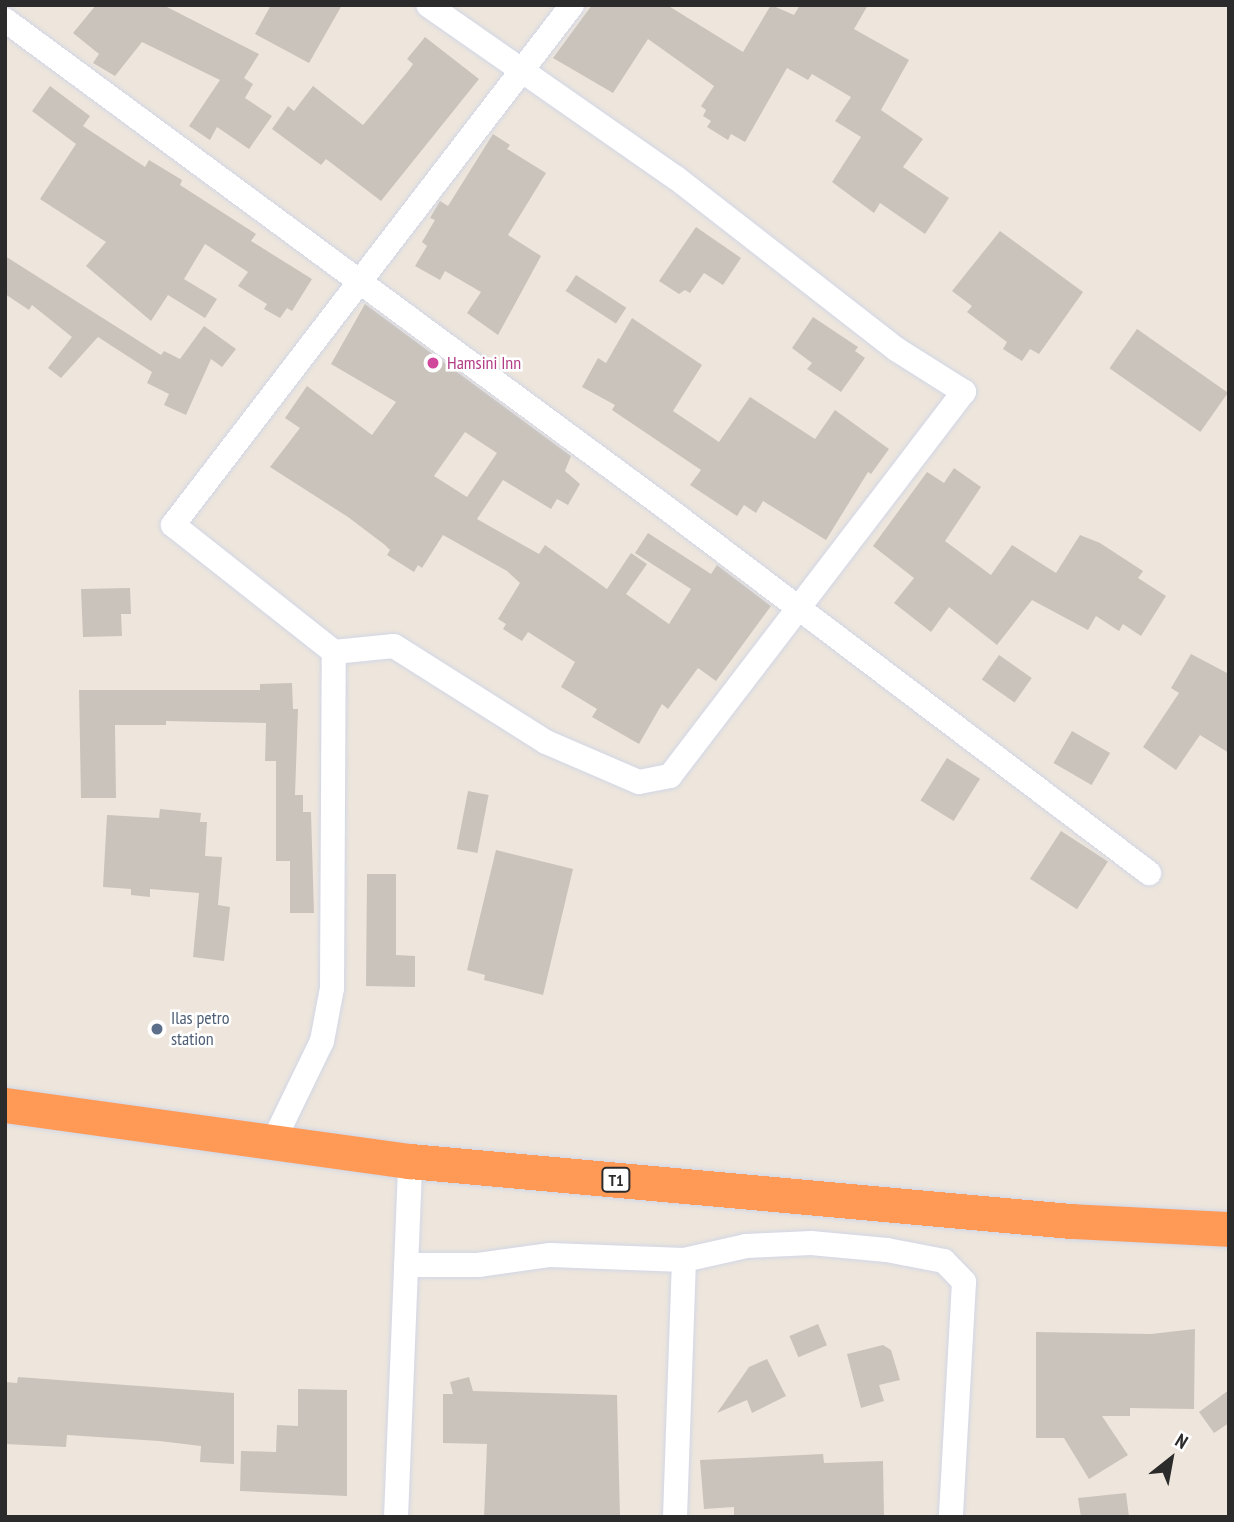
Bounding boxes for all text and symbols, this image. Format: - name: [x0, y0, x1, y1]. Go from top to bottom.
- place label: Hamsini Inn: [447, 352, 521, 374]
- marker: Hamsini Inn: [425, 355, 441, 371]
- place label: Ilas petro station: [171, 1008, 229, 1050]
- marker: Ilas petro station: [149, 1021, 165, 1037]
- road number: T1: [600, 1168, 632, 1192]
- north arrow: [1136, 1424, 1206, 1494]
- text: N: [1171, 1428, 1192, 1454]

